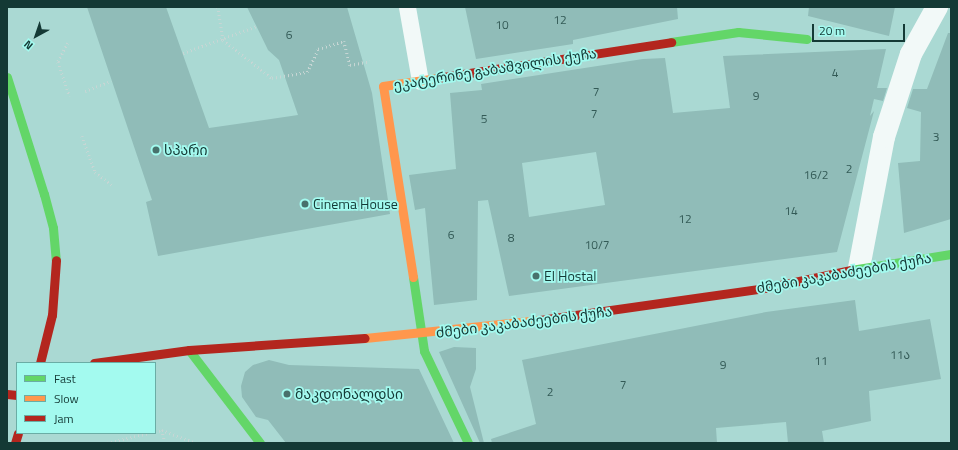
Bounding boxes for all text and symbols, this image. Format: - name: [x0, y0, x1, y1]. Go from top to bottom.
- house number: 12: [553, 13, 567, 27]
- north arrow: [16, 16, 56, 56]
- scale bar: [814, 16, 907, 42]
- house number: 10: [495, 18, 509, 32]
- text: 20 m: [819, 21, 845, 40]
- house number: 6: [286, 28, 292, 42]
- text: N: [20, 37, 36, 54]
- street label: ეკატერინე გაბაშვილის ქუჩა: [392, 45, 598, 93]
- house number: 4: [832, 66, 838, 80]
- house number: 7: [593, 85, 599, 99]
- house number: 9: [753, 89, 759, 103]
- house number: 7: [591, 107, 597, 121]
- house number: 5: [481, 112, 487, 126]
- house number: 3: [933, 130, 939, 144]
- place label: სპარი: [164, 142, 207, 158]
- marker: სპარი: [151, 145, 161, 155]
- house number: 2: [846, 162, 852, 176]
- house number: 16/2: [803, 168, 829, 182]
- place label: Cinema House: [313, 196, 398, 212]
- marker: Cinema House: [300, 199, 310, 209]
- house number: 14: [784, 204, 798, 218]
- house number: 12: [678, 212, 692, 226]
- house number: 6: [448, 228, 454, 242]
- house number: 8: [508, 231, 514, 245]
- house number: 10/7: [584, 238, 610, 252]
- street label: ძმები კაკაბაძეების ქუჩა: [755, 249, 933, 297]
- place label: El Hostal: [544, 268, 596, 284]
- marker: El Hostal: [531, 271, 541, 281]
- street label: ძმები კაკაბაძეების ქუჩა: [435, 303, 613, 341]
- house number: 11ა: [890, 348, 910, 362]
- house number: 11: [814, 354, 828, 368]
- house number: 9: [720, 358, 726, 372]
- legend: [16, 362, 156, 434]
- text: Fast: [54, 369, 76, 388]
- house number: 7: [620, 378, 626, 392]
- house number: 2: [547, 385, 553, 399]
- place label: მაკდონალდსი: [295, 386, 403, 402]
- text: Slow: [54, 389, 79, 408]
- marker: მაკდონალდსი: [282, 389, 292, 399]
- text: Jam: [54, 409, 74, 428]

